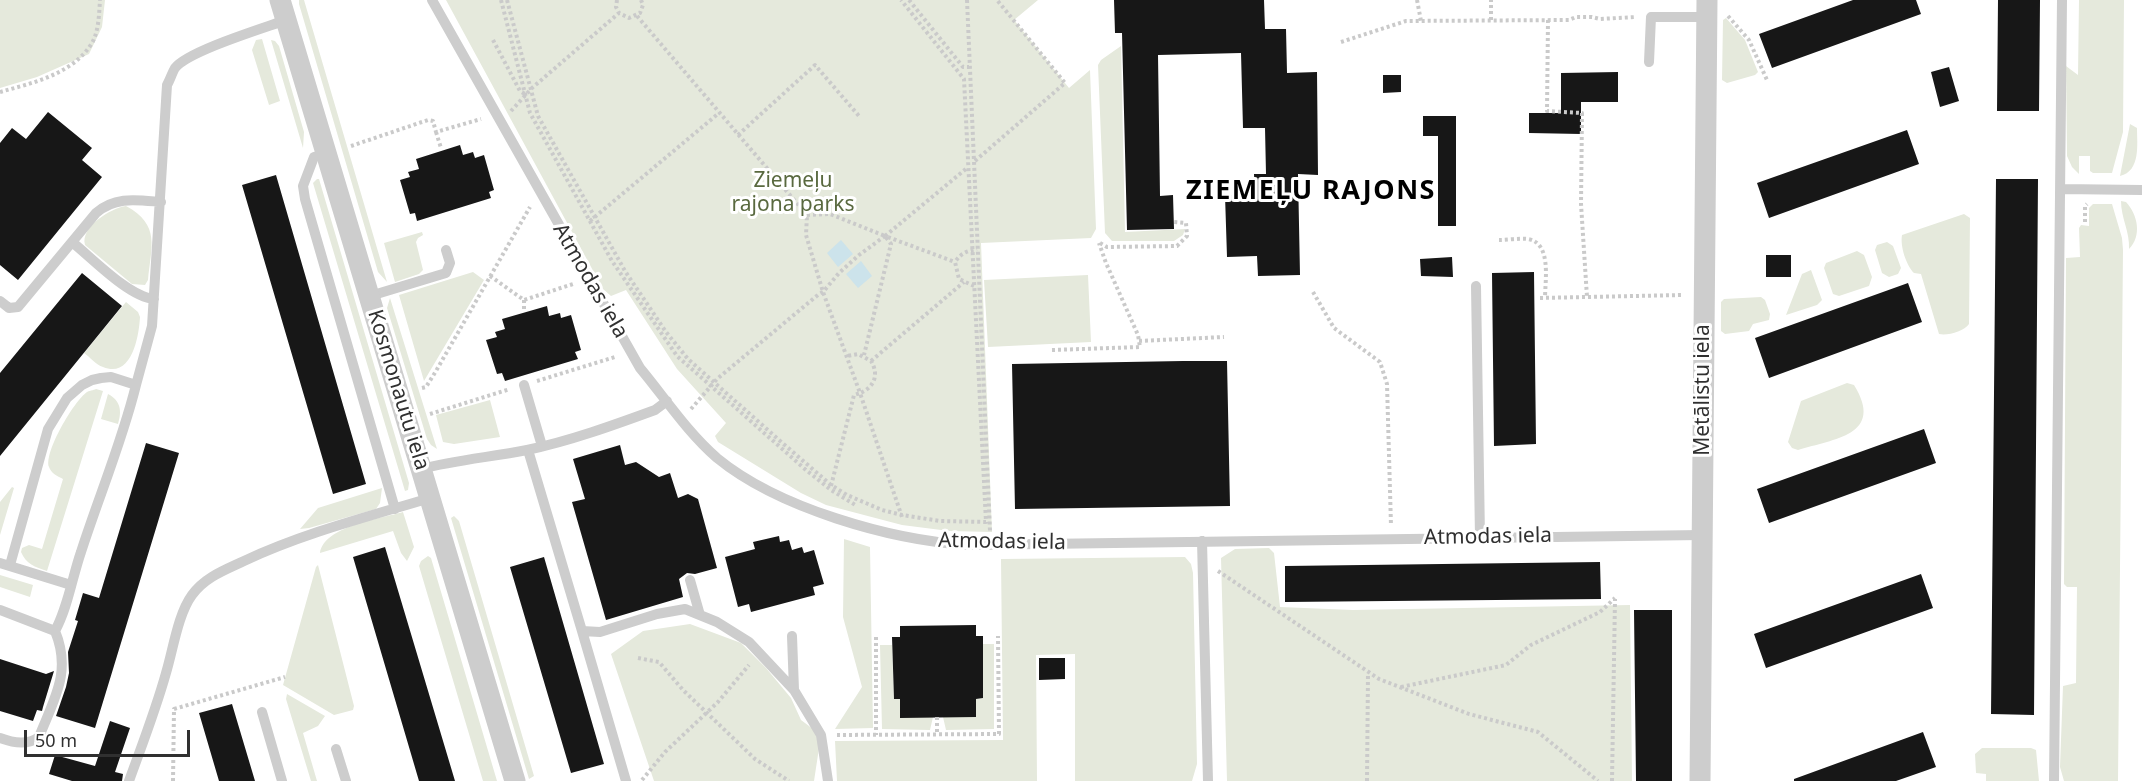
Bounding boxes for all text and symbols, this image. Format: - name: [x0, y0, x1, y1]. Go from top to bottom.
- park label: Ziemeļu rajona parks: [731, 168, 855, 218]
- district label: ZIEMEĻU RAJONS: [1186, 175, 1436, 207]
- street label: Atmodas iela: [547, 219, 633, 343]
- street label: Kosmonautu iela: [362, 307, 434, 473]
- street label: Metālistu iela: [1690, 324, 1716, 456]
- street label: Atmodas iela: [1424, 523, 1552, 551]
- street label: Atmodas iela: [938, 528, 1066, 556]
- scale bar: [27, 718, 194, 756]
- text: 50 m: [35, 728, 77, 752]

